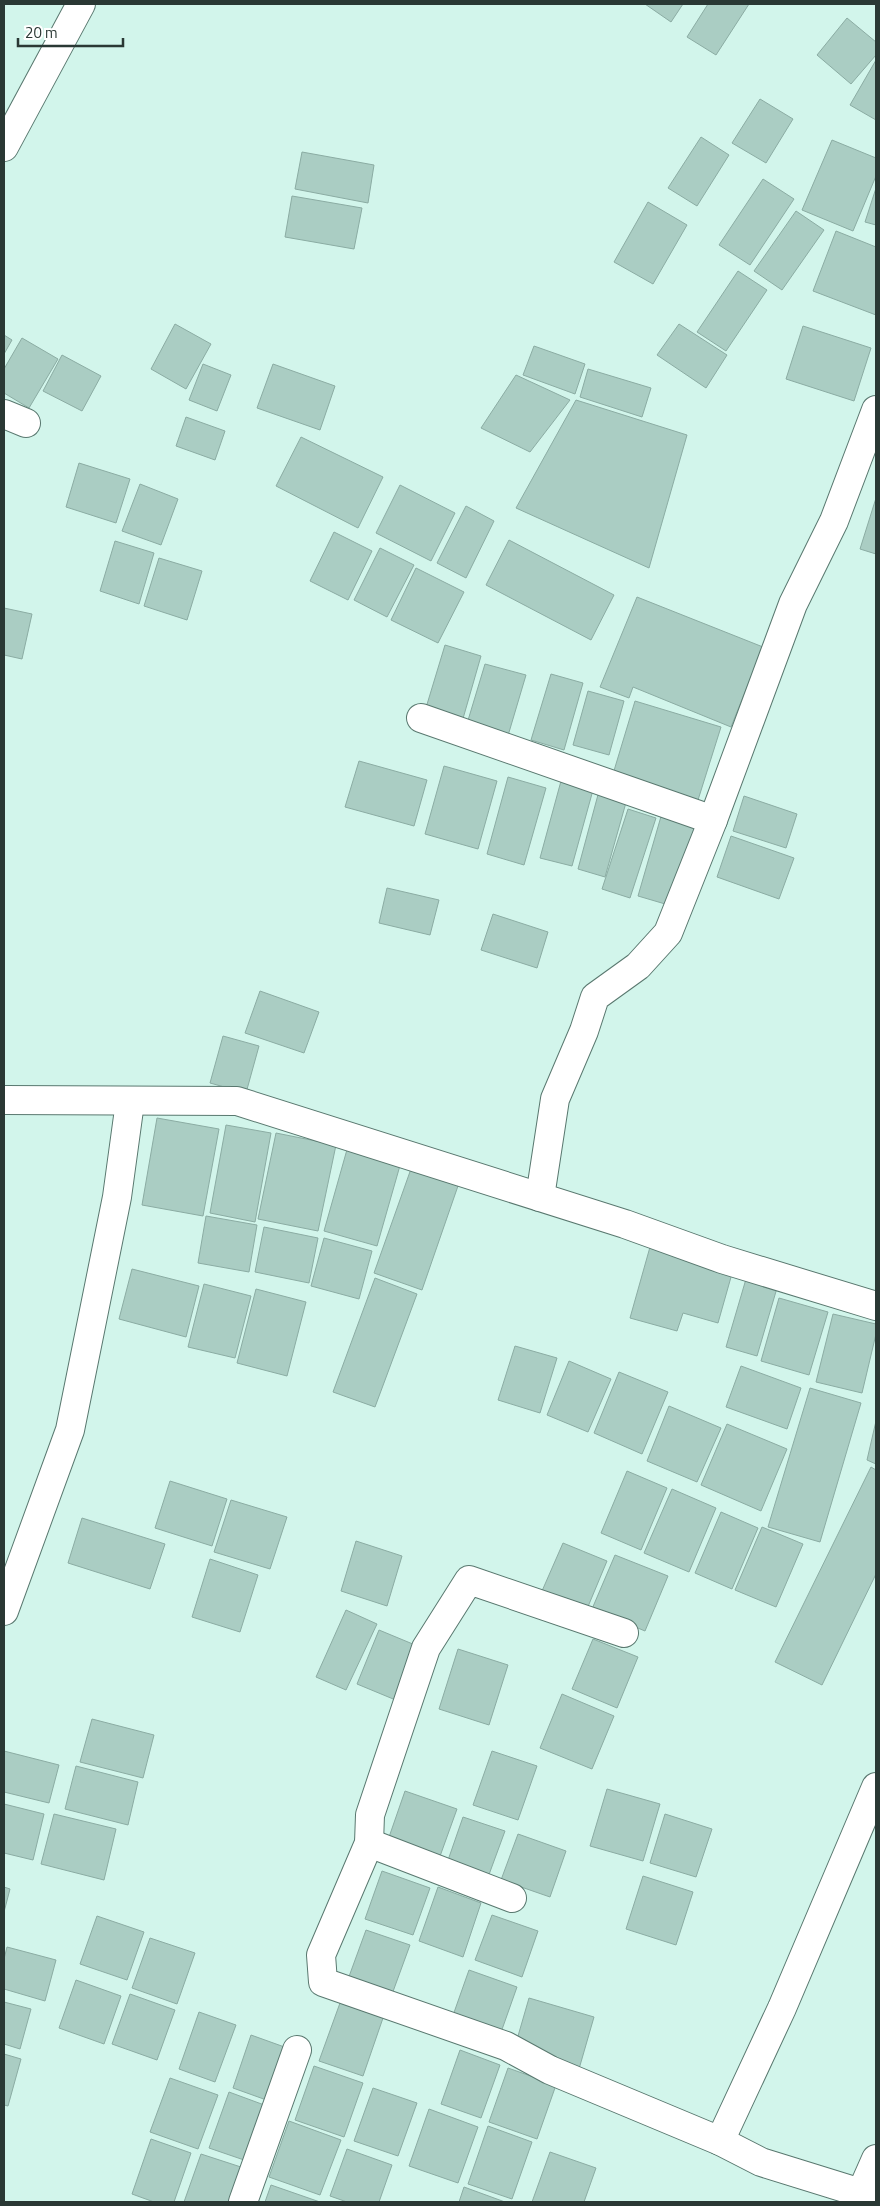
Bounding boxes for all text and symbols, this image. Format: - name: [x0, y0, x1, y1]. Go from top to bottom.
- scale bar: [18, 15, 122, 47]
- text: 20 m: [25, 21, 58, 44]

